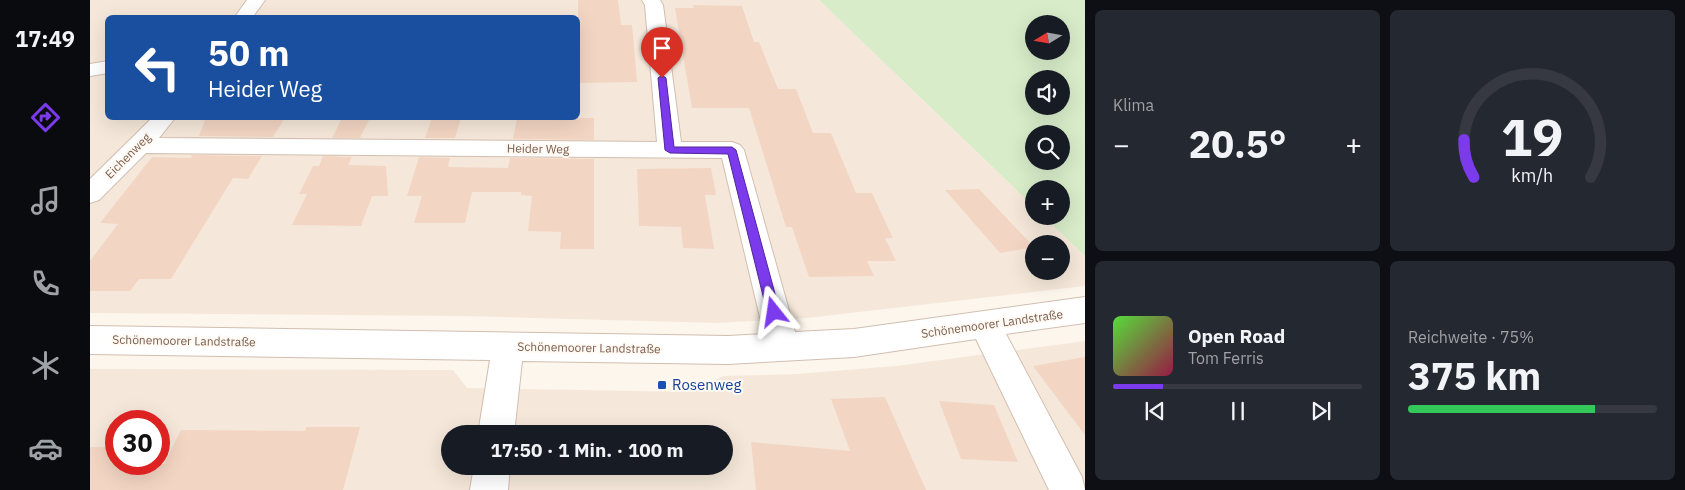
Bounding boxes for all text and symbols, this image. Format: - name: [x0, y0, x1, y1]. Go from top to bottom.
- north arrow: [1025, 15, 1070, 60]
- map controls: [1025, 15, 1070, 280]
- text: 17:49: [15, 24, 75, 53]
- pin: [641, 27, 683, 78]
- text: 50 m: [208, 30, 290, 76]
- icon: arrive: [648, 34, 676, 62]
- icon: left: [125, 35, 190, 100]
- button: sound: [1025, 70, 1070, 115]
- text: Heider Weg: [208, 74, 322, 103]
- text: Klima: [1113, 95, 1154, 115]
- icon: directions: [28, 100, 63, 135]
- text: 19: [1501, 103, 1564, 170]
- text: 20.5°: [1188, 119, 1287, 168]
- button: search: [1025, 125, 1070, 170]
- text: −: [1113, 126, 1130, 163]
- text: +: [1345, 126, 1362, 163]
- street label: Eichenweg: [102, 129, 154, 182]
- street label: Heider Weg: [507, 140, 570, 157]
- text: km/h: [1512, 164, 1554, 187]
- button: +: [1025, 180, 1070, 225]
- icon: music: [28, 183, 63, 218]
- button: −: [1025, 235, 1070, 280]
- icon: phone: [28, 266, 63, 301]
- position arrow: [747, 285, 799, 337]
- street label: Schönemoorer Landstraße: [920, 306, 1064, 341]
- text: Open Road: [1188, 324, 1285, 348]
- text: Reichweite · 75%: [1408, 327, 1534, 347]
- street label: Schönemoorer Landstraße: [112, 332, 256, 349]
- street label: Schönemoorer Landstraße: [517, 339, 661, 356]
- icon: climate: [28, 348, 63, 383]
- text: Tom Ferris: [1188, 348, 1264, 368]
- text: 375 km: [1408, 351, 1541, 400]
- place label: Rosenweg: [672, 375, 741, 394]
- marker: Rosenweg: [656, 379, 668, 391]
- icon: previous: [1141, 397, 1169, 425]
- icon: pause: [1224, 397, 1252, 425]
- icon: next: [1307, 397, 1335, 425]
- speed limit sign: 30: [105, 410, 170, 475]
- icon: car: [28, 431, 63, 466]
- text: 17:50 · 1 Min. · 100 m: [490, 438, 684, 462]

